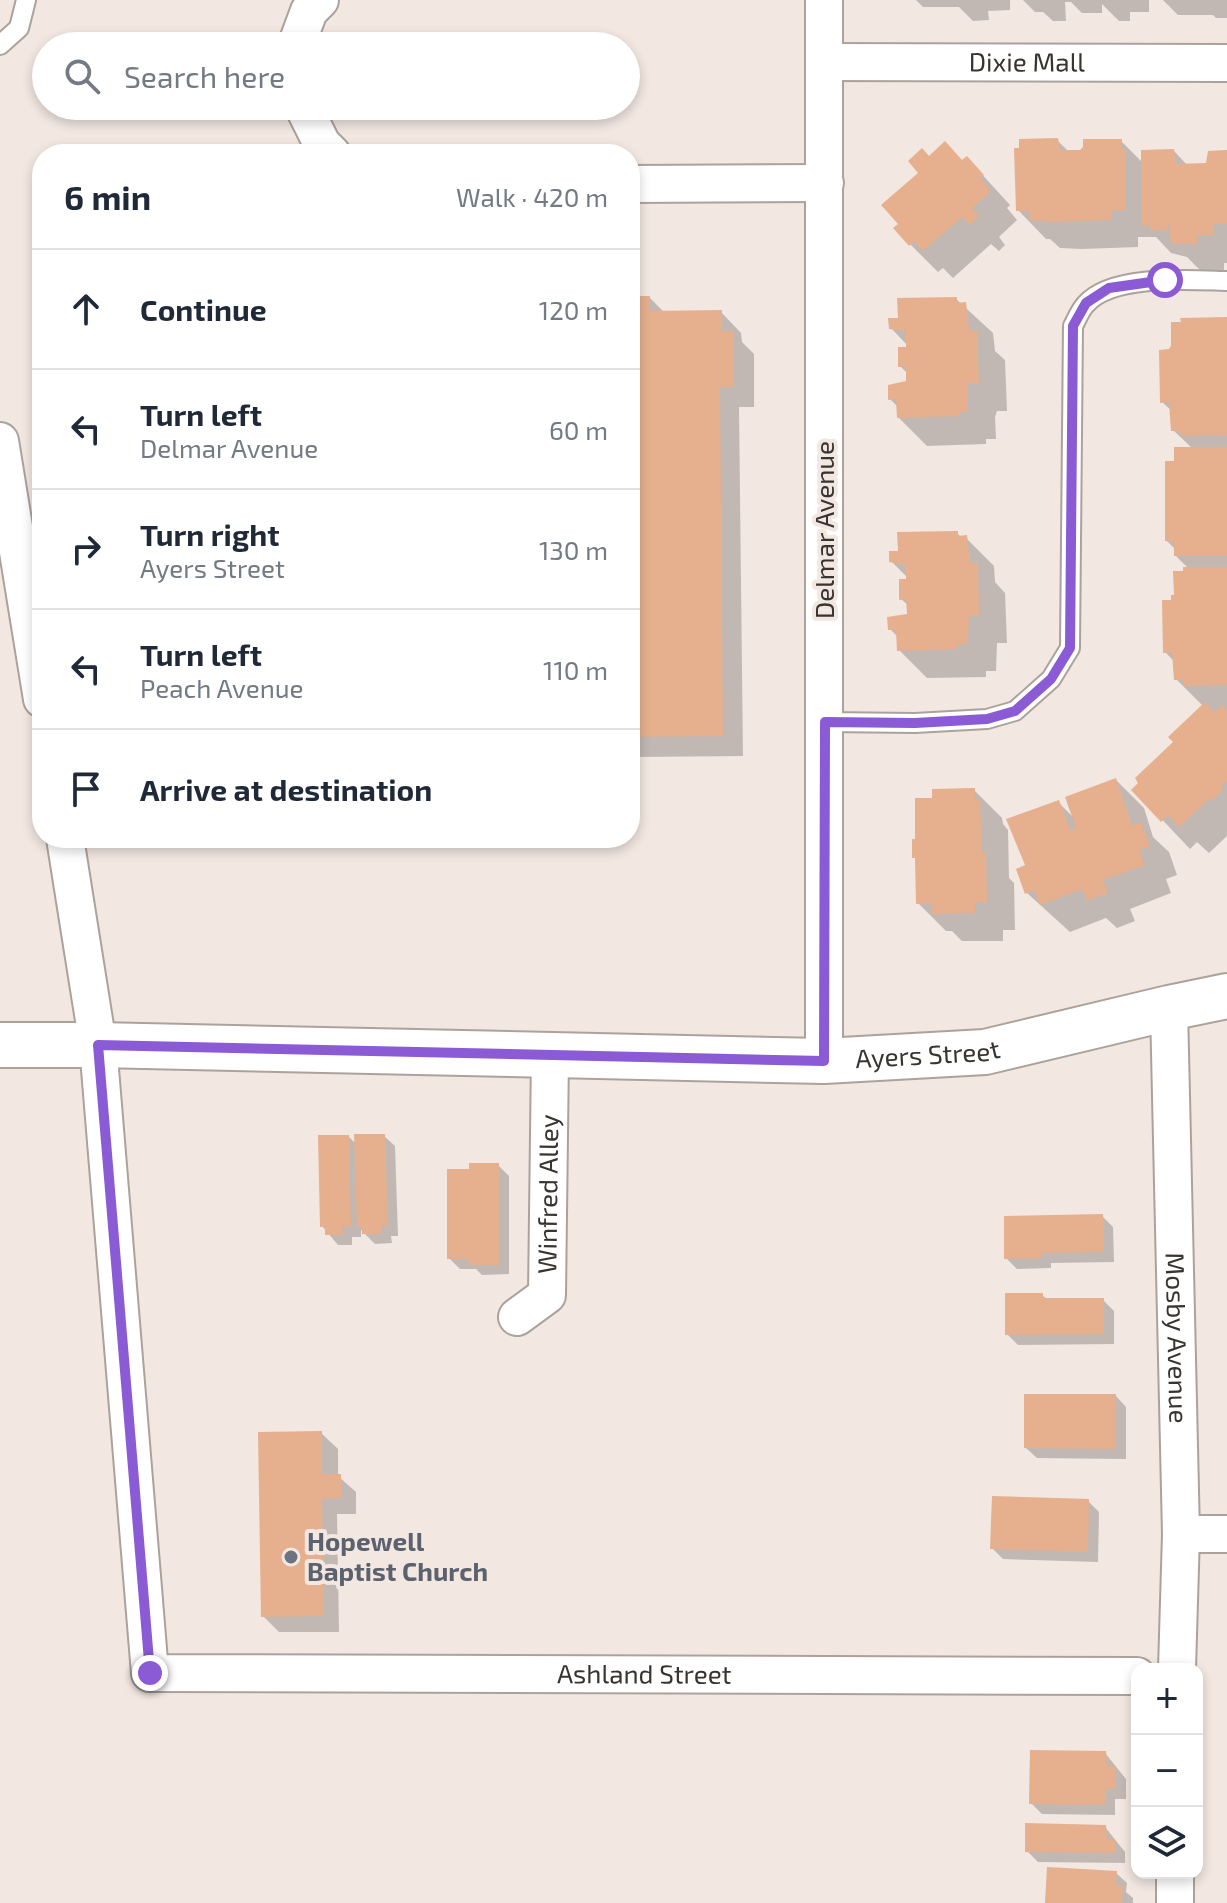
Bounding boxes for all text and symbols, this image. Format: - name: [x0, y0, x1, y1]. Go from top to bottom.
- search box: [32, 32, 640, 120]
- street label: Dixie Mall: [969, 45, 1085, 77]
- icon: search: [60, 54, 104, 98]
- text: Search here: [124, 58, 285, 94]
- text: 6 min: [64, 176, 151, 217]
- text: Walk · 420 m: [456, 181, 608, 212]
- route start: [1147, 262, 1183, 298]
- icon: ahead: [64, 287, 108, 331]
- text: Continue: [140, 291, 267, 327]
- text: 120 m: [539, 294, 608, 325]
- text: Turn left: [140, 396, 262, 432]
- icon: left: [64, 407, 108, 451]
- text: 60 m: [549, 414, 608, 445]
- text: Delmar Avenue: [140, 432, 318, 463]
- street label: Delmar Avenue: [808, 441, 839, 619]
- text: Turn right: [140, 516, 280, 552]
- icon: right: [64, 527, 108, 571]
- text: 130 m: [539, 534, 608, 565]
- text: Ayers Street: [140, 552, 285, 583]
- text: Turn left: [140, 636, 262, 672]
- icon: left: [64, 647, 108, 691]
- text: 110 m: [543, 654, 608, 685]
- text: Peach Avenue: [140, 672, 304, 703]
- icon: arrive: [64, 767, 108, 811]
- text: Arrive at destination: [140, 771, 432, 807]
- street label: Ayers Street: [854, 1032, 1003, 1073]
- street label: Winfred Alley: [530, 1114, 563, 1274]
- street label: Mosby Avenue: [1161, 1252, 1195, 1424]
- place label: Hopewell Baptist Church: [307, 1525, 488, 1586]
- marker: Hopewell Baptist Church: [282, 1548, 300, 1566]
- route end: [132, 1655, 168, 1691]
- street label: Ashland Street: [557, 1657, 732, 1689]
- map controls: [1131, 1663, 1203, 1879]
- button: +: [1131, 1663, 1203, 1735]
- button: −: [1131, 1735, 1203, 1807]
- button: layers: [1131, 1807, 1203, 1879]

